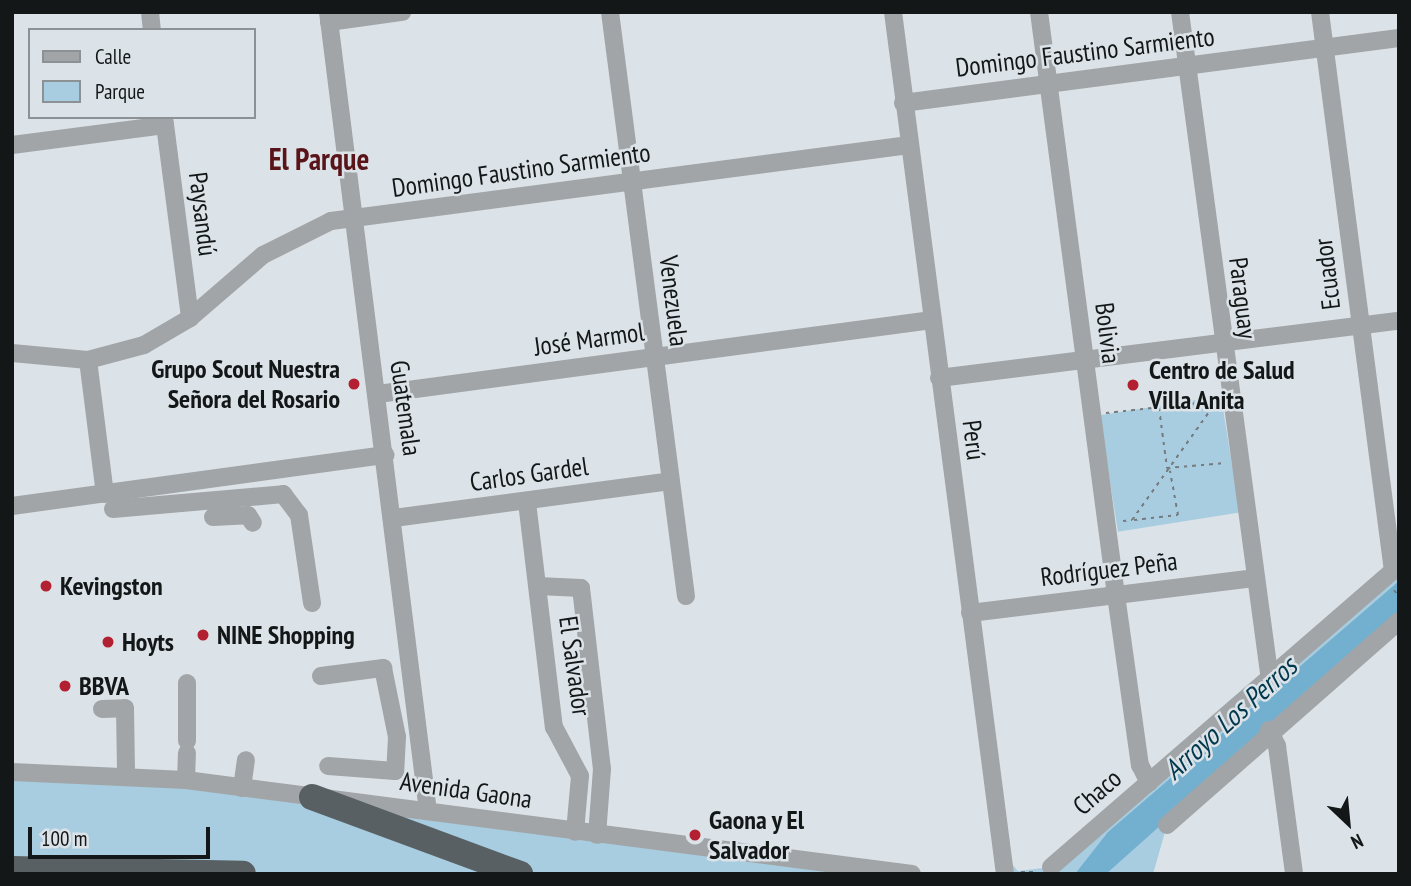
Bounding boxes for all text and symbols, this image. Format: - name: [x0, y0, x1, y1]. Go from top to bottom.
- street label: Domingo Faustino Sarmiento: [954, 21, 1216, 83]
- legend: [28, 28, 256, 119]
- text: Calle: [95, 43, 131, 70]
- text: Parque: [95, 78, 145, 105]
- street label: Domingo Faustino Sarmiento: [390, 136, 652, 204]
- district label: El Parque: [269, 141, 369, 177]
- street label: Paysandú: [182, 170, 224, 258]
- street label: Ecuador: [1307, 237, 1347, 311]
- street label: Venezuela: [653, 254, 695, 348]
- street label: Paraguay: [1223, 256, 1263, 340]
- street label: Bolivia: [1089, 301, 1127, 365]
- street label: José Marmol: [532, 316, 646, 362]
- place label: Grupo Scout Nuestra Señora del Rosario: [151, 353, 340, 414]
- place label: Centro de Salud Villa Anita: [1149, 354, 1295, 416]
- street label: Guatemala: [384, 358, 428, 458]
- marker: Centro de Salud Villa Anita: [1123, 375, 1143, 395]
- marker: Grupo Scout Nuestra Señora del Rosario: [346, 376, 362, 392]
- street label: Perú: [956, 418, 992, 462]
- street label: Carlos Gardel: [468, 450, 590, 498]
- street label: Rodríguez Peña: [1039, 545, 1179, 593]
- place label: Kevingston: [60, 570, 163, 602]
- marker: Kevingston: [38, 578, 54, 594]
- street label: El Salvador: [553, 614, 597, 718]
- place label: NINE Shopping: [217, 619, 355, 651]
- place label: Hoyts: [122, 626, 174, 658]
- marker: NINE Shopping: [195, 627, 211, 643]
- marker: Hoyts: [100, 634, 116, 650]
- water label: Arroyo Los Perros: [1157, 650, 1303, 786]
- place label: BBVA: [79, 670, 129, 702]
- marker: BBVA: [57, 678, 73, 694]
- street label: Chaco: [1066, 763, 1128, 821]
- street label: Avenida Gaona: [398, 765, 534, 815]
- north arrow: [1313, 788, 1383, 858]
- place label: Gaona y El Salvador: [709, 804, 805, 866]
- scale bar: [32, 812, 214, 856]
- text: 100 m: [41, 825, 87, 852]
- marker: Gaona y El Salvador: [687, 827, 703, 843]
- text: N: [1347, 829, 1367, 855]

